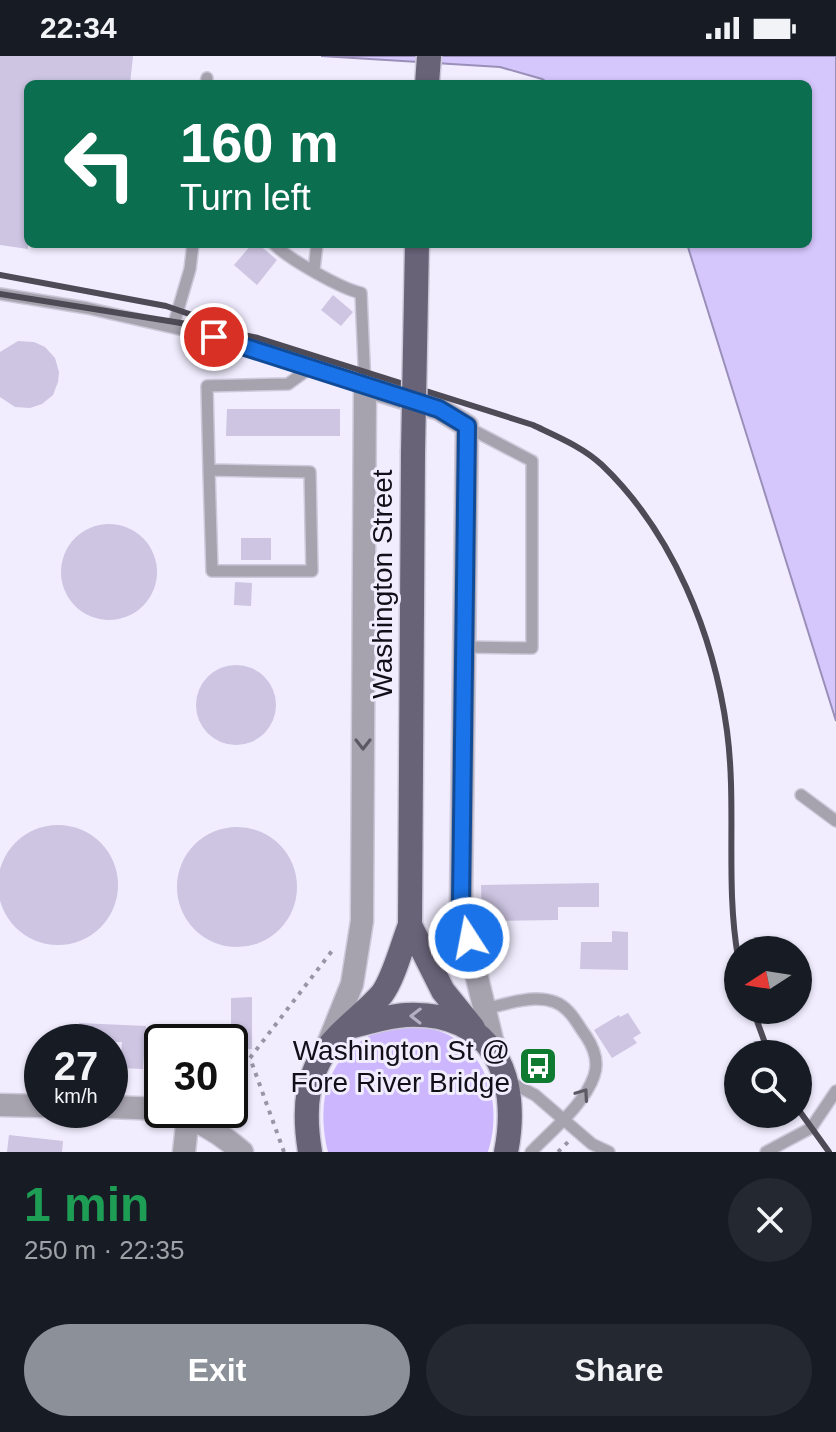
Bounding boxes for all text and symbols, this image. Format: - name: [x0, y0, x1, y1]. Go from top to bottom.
- text: 22:34: [40, 11, 117, 44]
- text: 160 m: [180, 111, 339, 174]
- icon: left: [48, 112, 152, 216]
- text: Turn left: [180, 177, 311, 218]
- pin: [180, 303, 248, 371]
- icon: arrive: [192, 315, 236, 359]
- street label: Washington Street: [367, 469, 398, 699]
- one-way arrow: [354, 738, 372, 751]
- position arrow: [427, 896, 511, 980]
- north arrow: [724, 936, 812, 1024]
- map controls: [724, 936, 812, 1128]
- one-way arrow: [409, 1007, 422, 1024]
- speed limit sign: 30: [144, 1024, 248, 1128]
- place label: Washington St @ Fore River Bridge: [291, 1035, 510, 1098]
- button: search: [724, 1040, 812, 1128]
- text: 27: [54, 1044, 98, 1088]
- bus stop icon: Washington St @ Fore River Bridge: [517, 1045, 559, 1087]
- text: km/h: [54, 1085, 98, 1107]
- one-way arrow: [573, 1088, 588, 1102]
- text: 1 min: [24, 1178, 149, 1231]
- button: close: [728, 1178, 812, 1262]
- text: 250 m · 22:35: [24, 1235, 184, 1265]
- button: Exit: [24, 1324, 410, 1416]
- button: Share: [426, 1324, 812, 1416]

